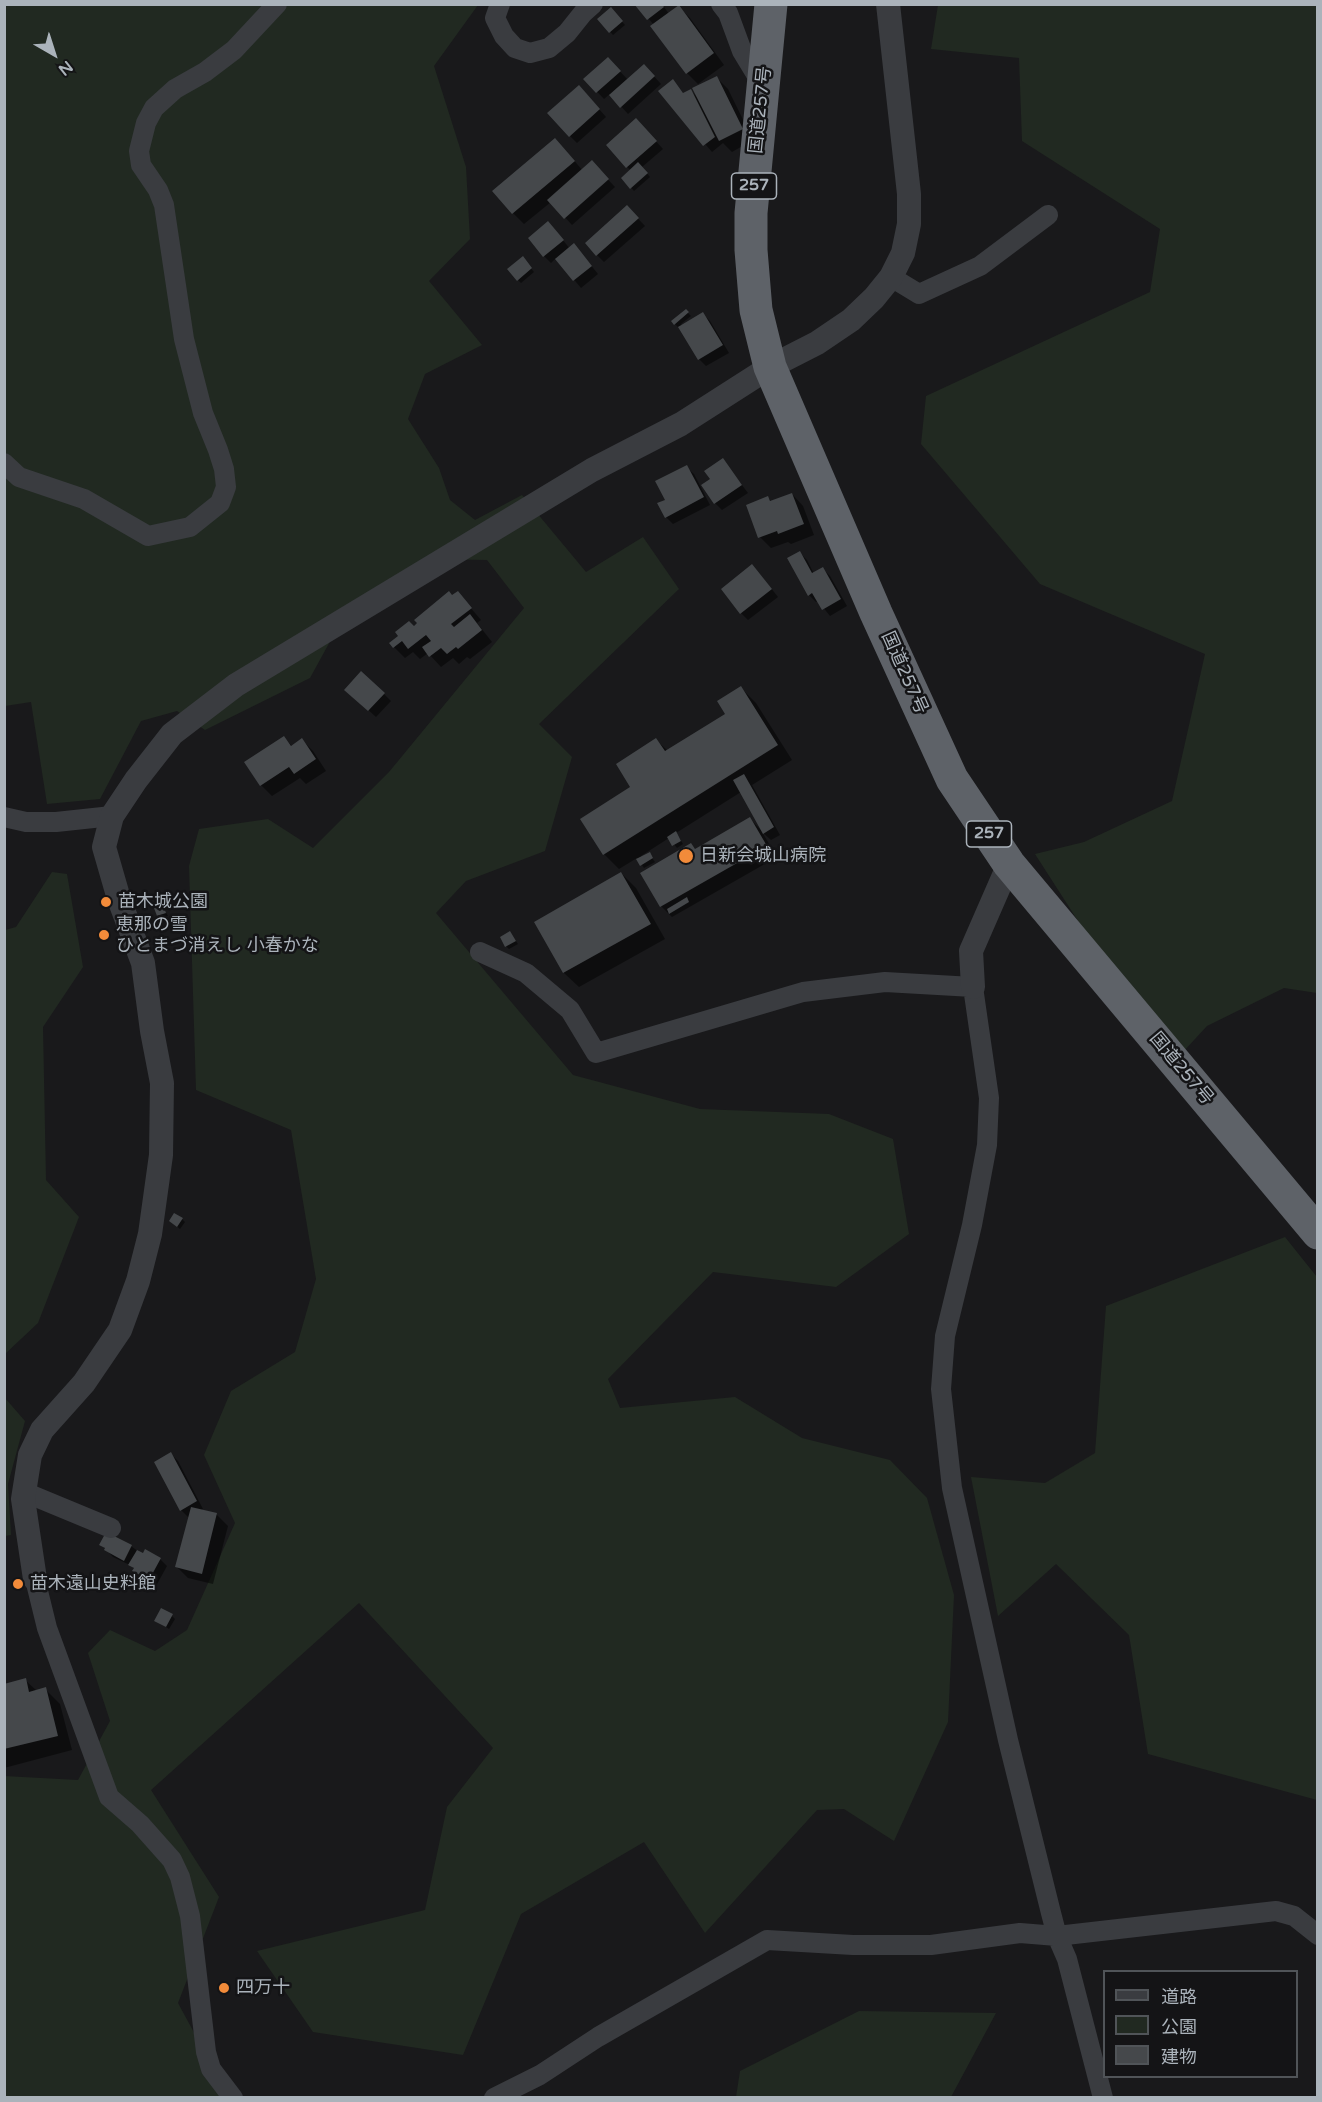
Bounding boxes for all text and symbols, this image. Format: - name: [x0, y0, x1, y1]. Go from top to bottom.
- north arrow: [24, 24, 84, 84]
- text: N: [54, 56, 77, 80]
- street label: 国道257号: [746, 65, 776, 155]
- road number: 257: [732, 173, 777, 199]
- street label: 国道257号: [876, 628, 932, 718]
- road number: 257: [966, 821, 1012, 847]
- place label: 日新会城山病院: [700, 845, 826, 867]
- marker: 日新会城山病院: [677, 847, 695, 865]
- place label: 苗木城公園: [118, 891, 208, 913]
- marker: 苗木城公園: [99, 895, 113, 909]
- place label: 恵那の雪 ひとまづ消えし 小春かな: [116, 914, 319, 956]
- marker: 恵那の雪 ひとまづ消えし 小春かな: [97, 928, 111, 942]
- street label: 国道257号: [1144, 1028, 1218, 1110]
- place label: 苗木遠山史料館: [30, 1573, 156, 1595]
- marker: 苗木遠山史料館: [11, 1577, 25, 1591]
- legend: [1103, 1970, 1298, 2078]
- place label: 四万十: [236, 1977, 290, 1999]
- marker: 四万十: [217, 1981, 231, 1995]
- text: 道路: [1161, 1986, 1197, 2008]
- text: 公園: [1161, 2016, 1197, 2038]
- text: 建物: [1161, 2046, 1197, 2068]

